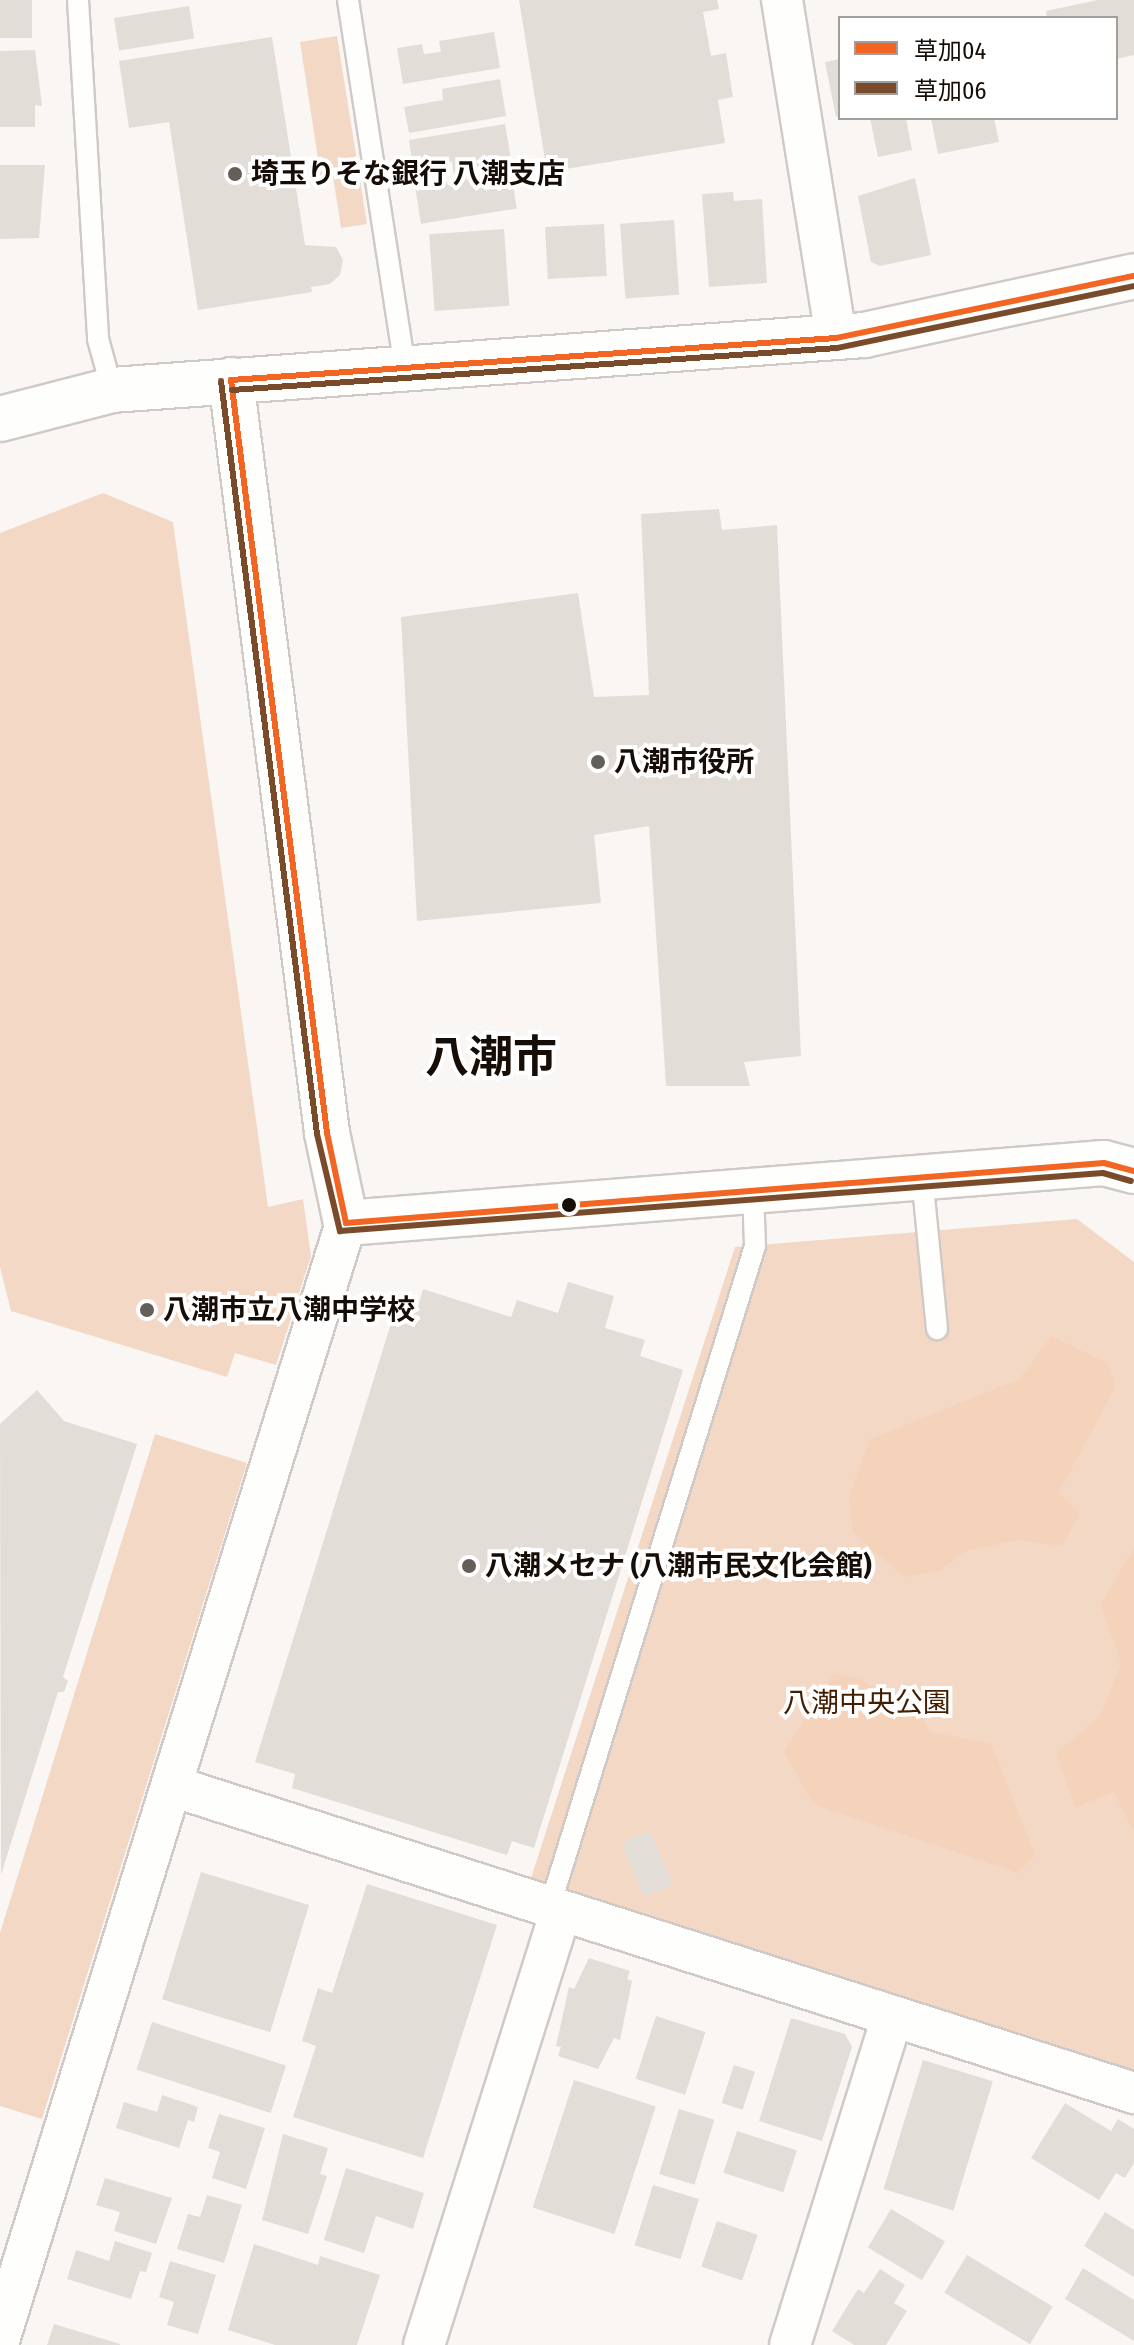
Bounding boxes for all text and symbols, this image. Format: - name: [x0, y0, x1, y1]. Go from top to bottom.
- legend: [838, 16, 1118, 120]
- text: 草加04: [914, 37, 986, 65]
- text: 草加06: [914, 77, 986, 105]
- place label: 埼玉りそな銀行 八潮支店: [251, 157, 565, 191]
- marker: 埼玉りそな銀行 八潮支店: [226, 165, 244, 183]
- place label: 八潮市役所: [614, 745, 754, 779]
- marker: 八潮市役所: [589, 753, 607, 771]
- district label: 八潮市: [425, 1032, 557, 1084]
- unlabelled marker: [561, 1197, 577, 1213]
- place label: 八潮市立八潮中学校: [163, 1293, 415, 1327]
- marker: 八潮市立八潮中学校: [138, 1301, 156, 1319]
- place label: 八潮メセナ (八潮市民文化会館): [485, 1549, 872, 1583]
- marker: 八潮メセナ (八潮市民文化会館): [460, 1557, 478, 1575]
- park label: 八潮中央公園: [783, 1686, 951, 1720]

